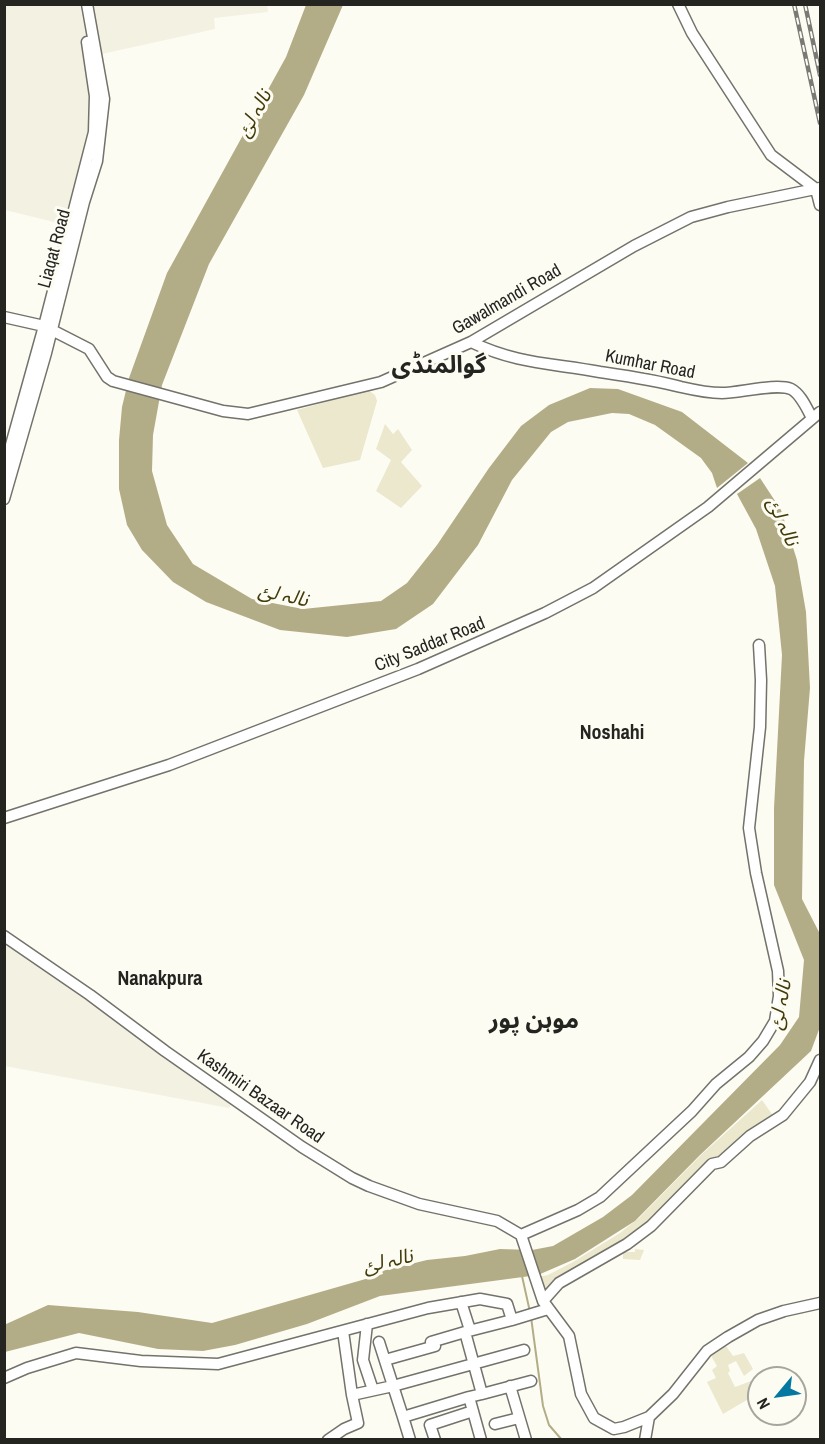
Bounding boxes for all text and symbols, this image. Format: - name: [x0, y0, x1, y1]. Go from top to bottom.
- water label: نالہ لئ: [232, 86, 278, 142]
- street label: Liaqat Road: [34, 207, 76, 291]
- street label: Gawalmandi Road: [449, 260, 565, 340]
- street label: Kumhar Road: [603, 346, 697, 384]
- district label: گوالمنڈی: [392, 353, 486, 381]
- water label: نالہ لئ: [761, 494, 803, 550]
- water label: نالہ لئ: [256, 579, 310, 613]
- street label: City Saddar Road: [372, 613, 488, 677]
- district label: Noshahi: [580, 722, 644, 746]
- district label: Nanakpura: [118, 968, 202, 992]
- water label: نالہ لئ: [764, 978, 798, 1032]
- district label: موہن پور: [489, 1008, 579, 1036]
- street label: Kashmiri Bazaar Road: [193, 1045, 327, 1149]
- water label: نالہ لئ: [361, 1245, 415, 1279]
- north arrow: [747, 1366, 807, 1426]
- text: N: [751, 1394, 775, 1413]

